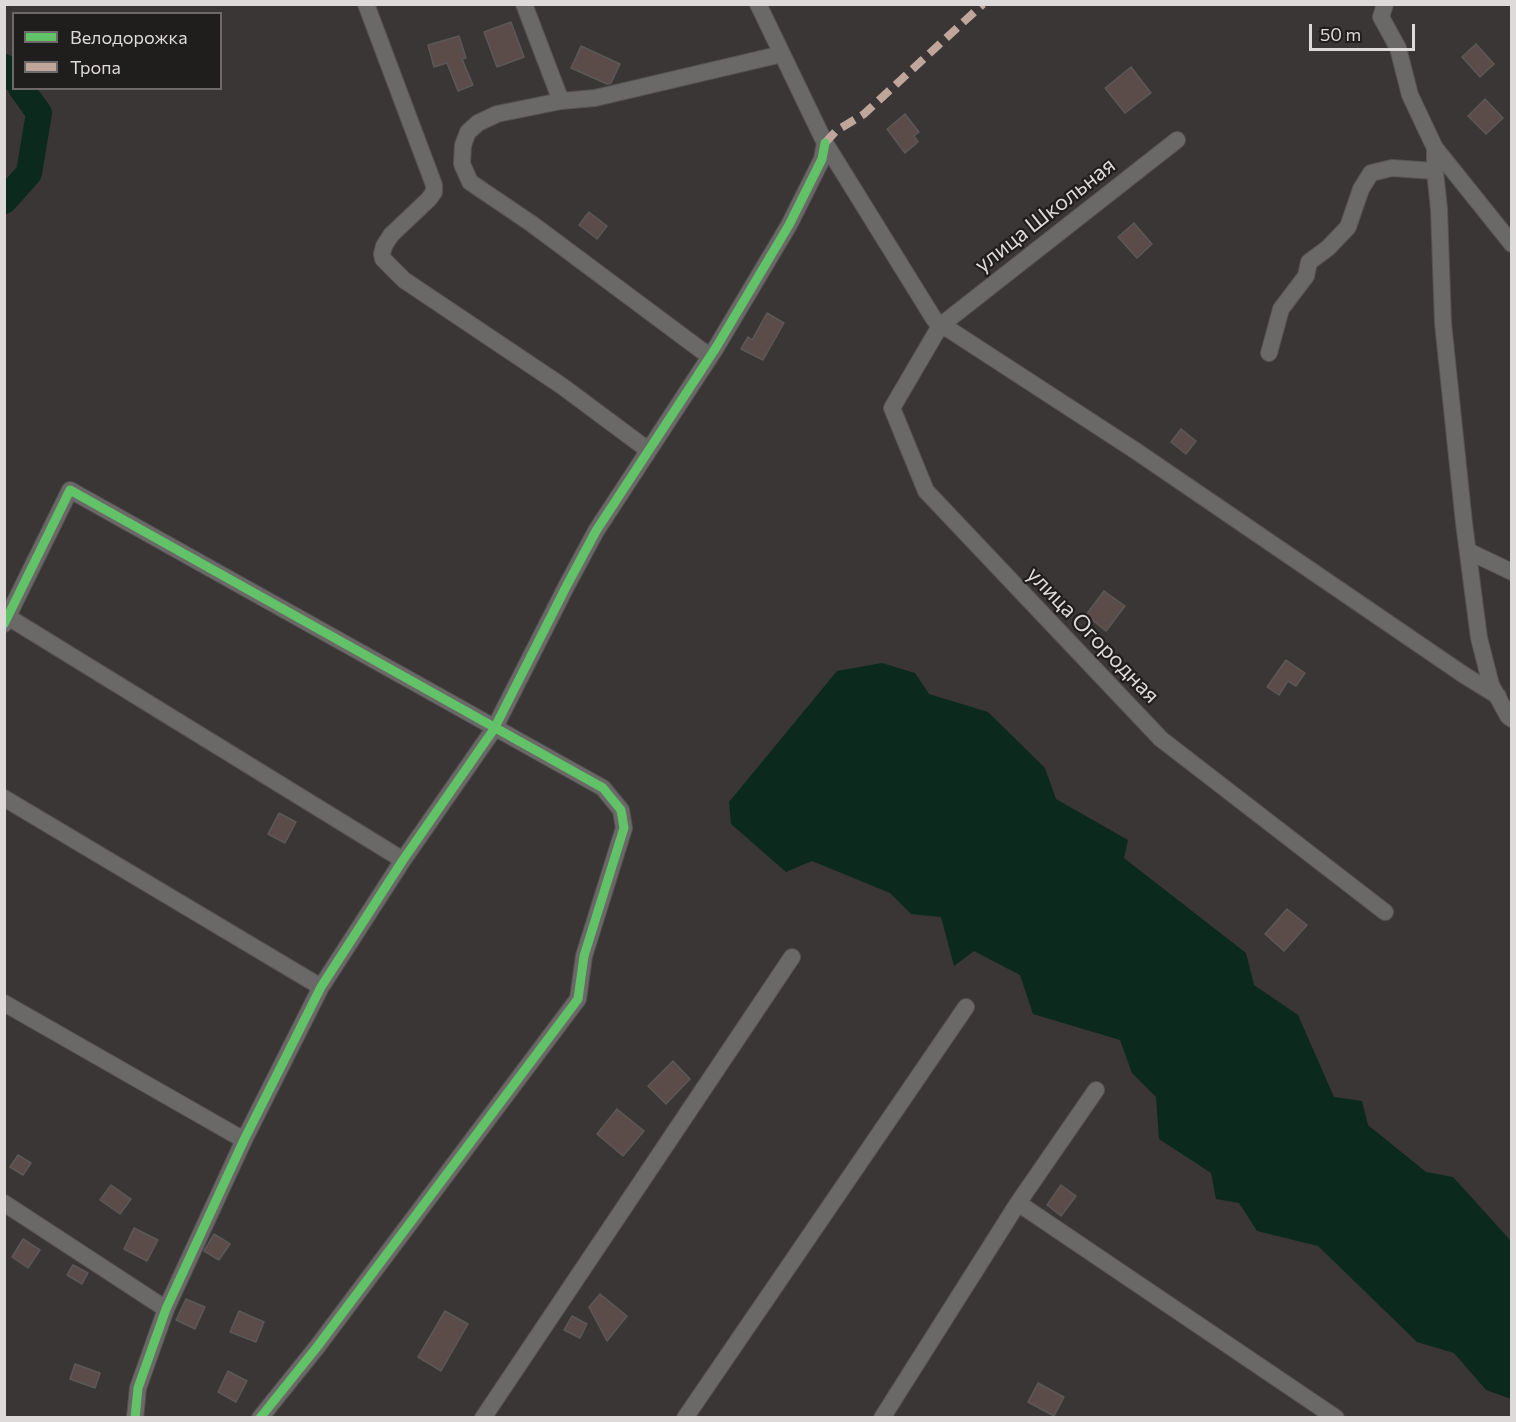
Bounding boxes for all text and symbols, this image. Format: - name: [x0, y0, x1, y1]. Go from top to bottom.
- legend: [12, 12, 222, 90]
- scale bar: [1312, 12, 1418, 50]
- text: 50 m: [1320, 23, 1361, 45]
- text: Велодорожка: [70, 26, 188, 48]
- text: Тропа: [70, 56, 121, 78]
- street label: улица Школьная: [969, 152, 1121, 278]
- street label: улица Огородная: [1021, 561, 1165, 709]

